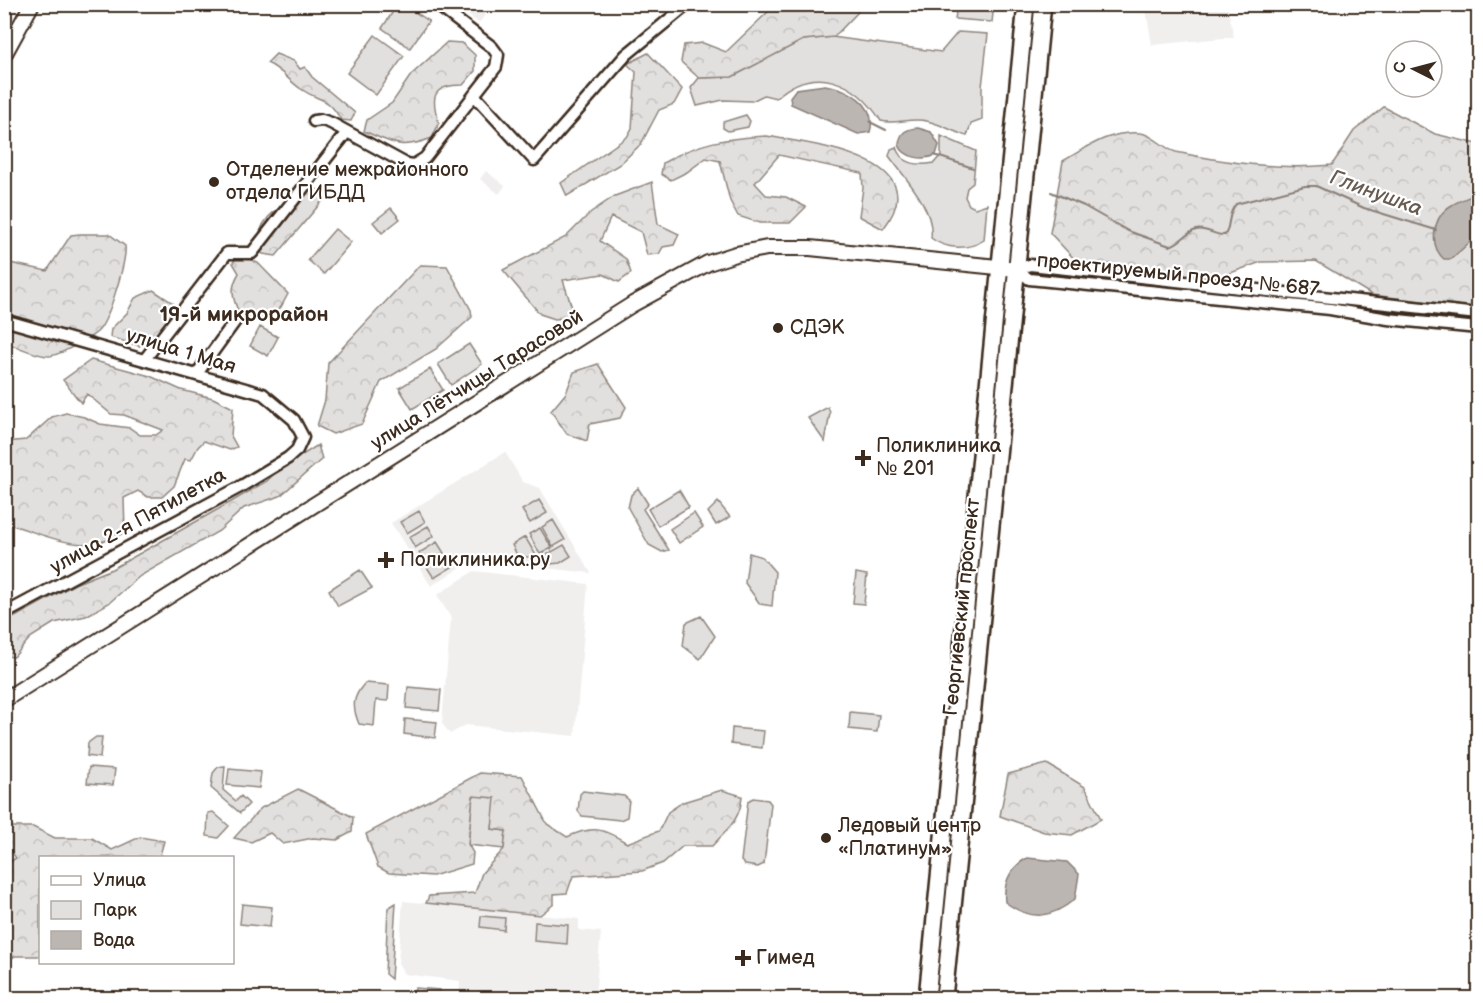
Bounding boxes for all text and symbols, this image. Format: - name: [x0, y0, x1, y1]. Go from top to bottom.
- north arrow: [1384, 39, 1444, 99]
- text: С: [1391, 61, 1411, 74]
- place label: Отделение межрайонного отдела ГИБДД: [226, 158, 469, 205]
- water label: Глинушка: [1326, 165, 1426, 221]
- marker: Отделение межрайонного отдела ГИБДД: [207, 175, 221, 189]
- street label: проектируемый проезд № 687: [1036, 248, 1321, 302]
- district label: 19-й микрорайон: [159, 302, 329, 327]
- street label: улица Лётчицы Тарасовой: [366, 305, 588, 455]
- place label: СДЭК: [790, 316, 844, 340]
- marker: СДЭК: [771, 321, 785, 335]
- street label: улица 1 Мая: [123, 323, 239, 379]
- place label: Поликлиника № 201: [876, 434, 1002, 481]
- marker: Поликлиника № 201: [854, 449, 872, 467]
- street label: улица 2-я Пятилетка: [46, 463, 230, 579]
- street label: Георгиевский проспект: [939, 496, 985, 717]
- place label: Поликлиника.ру: [400, 548, 550, 572]
- marker: Поликлиника.ру: [377, 551, 395, 569]
- place label: Ледовый центр «Платинум»: [837, 814, 982, 861]
- marker: Ледовый центр «Платинум»: [819, 831, 833, 845]
- legend: [39, 856, 234, 964]
- text: Улица: [93, 870, 147, 891]
- text: Парк: [93, 900, 137, 921]
- text: Вода: [93, 930, 135, 951]
- place label: Гимед: [756, 946, 815, 970]
- marker: Гимед: [734, 949, 752, 967]

